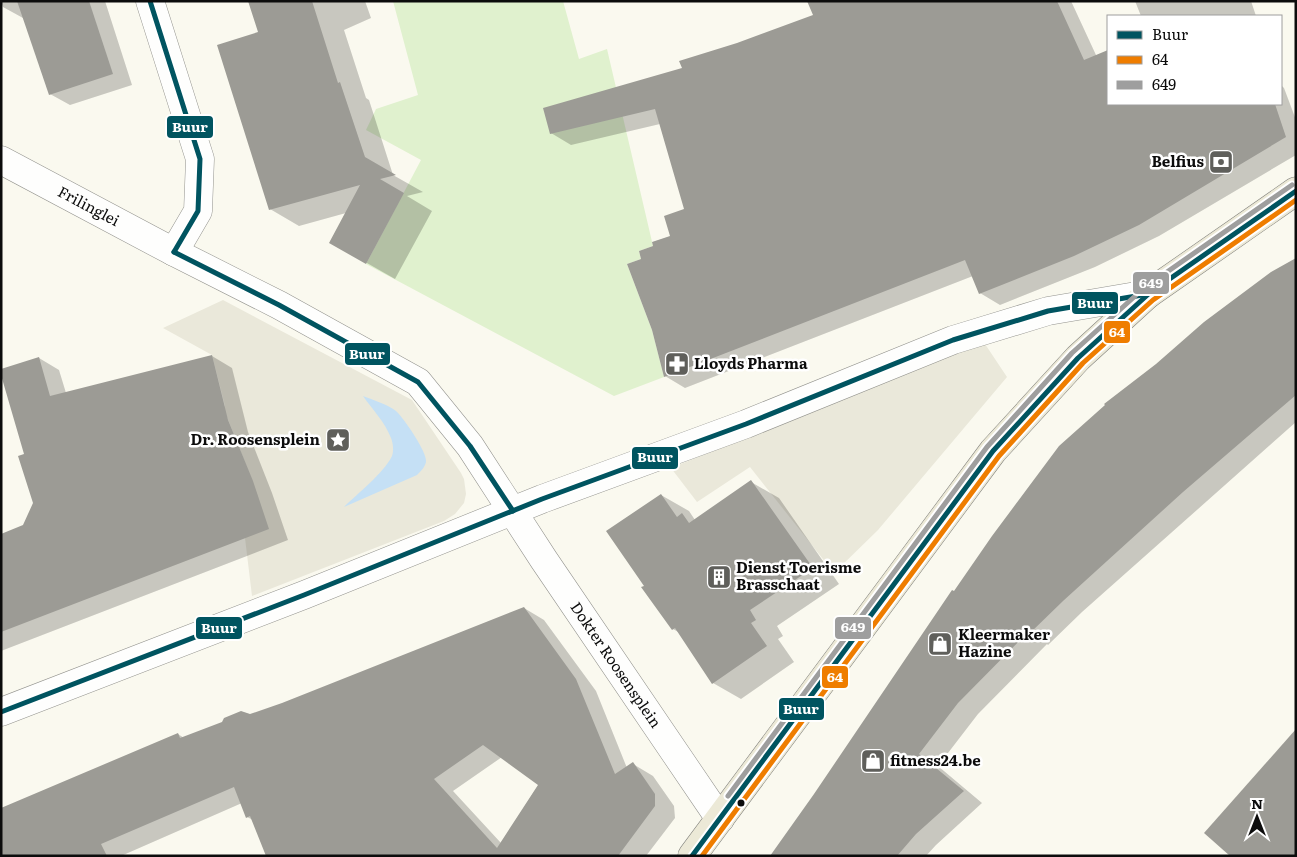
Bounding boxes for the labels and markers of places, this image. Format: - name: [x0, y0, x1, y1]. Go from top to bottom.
- place label: Belfius: [1151, 149, 1205, 172]
- bank icon: Belfius: [1208, 149, 1234, 175]
- pharmacy icon: Lloyds Pharma: [664, 351, 690, 377]
- place label: Lloyds Pharma: [694, 351, 808, 374]
- place label: Dr. Roosensplein: [191, 427, 321, 450]
- place icon: Dr. Roosensplein: [325, 427, 351, 453]
- place label: Dienst Toerisme Brasschaat: [736, 555, 862, 595]
- building icon: Dienst Toerisme Brasschaat: [706, 564, 732, 590]
- place label: Kleermaker Hazine: [958, 622, 1050, 662]
- shop icon: Kleermaker Hazine: [927, 631, 953, 657]
- shop icon: fitness24.be: [860, 748, 886, 774]
- place label: fitness24.be: [890, 748, 981, 771]
- unlabelled marker: [736, 798, 746, 808]

